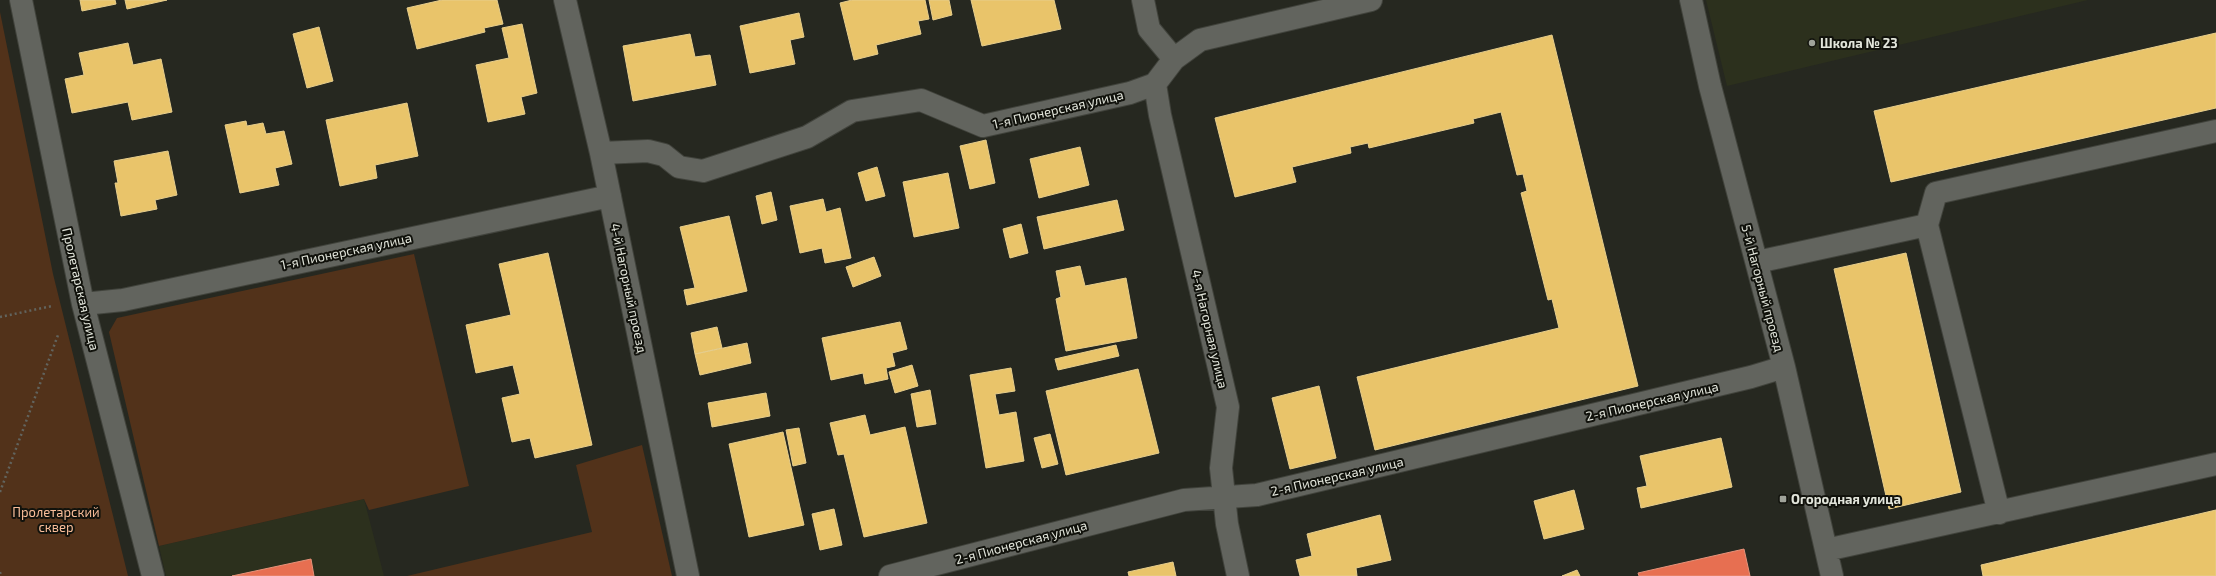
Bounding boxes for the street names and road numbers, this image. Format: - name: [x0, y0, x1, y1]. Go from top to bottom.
- street label: 1-я Пионерская улица: [991, 86, 1125, 132]
- street label: 4-й Нагорный проезд: [607, 222, 651, 355]
- street label: 5-й Нагорный проезд: [1738, 223, 1788, 354]
- street label: Пролетарская улица: [59, 226, 103, 352]
- street label: 1-я Пионерская улица: [279, 229, 413, 273]
- street label: 4-я Нагорная улица: [1189, 268, 1231, 390]
- street label: 2-я Пионерская улица: [1584, 378, 1720, 424]
- street label: 2-я Пионерская улица: [1269, 453, 1405, 499]
- street label: 2-я Пионерская улица: [953, 517, 1089, 567]

